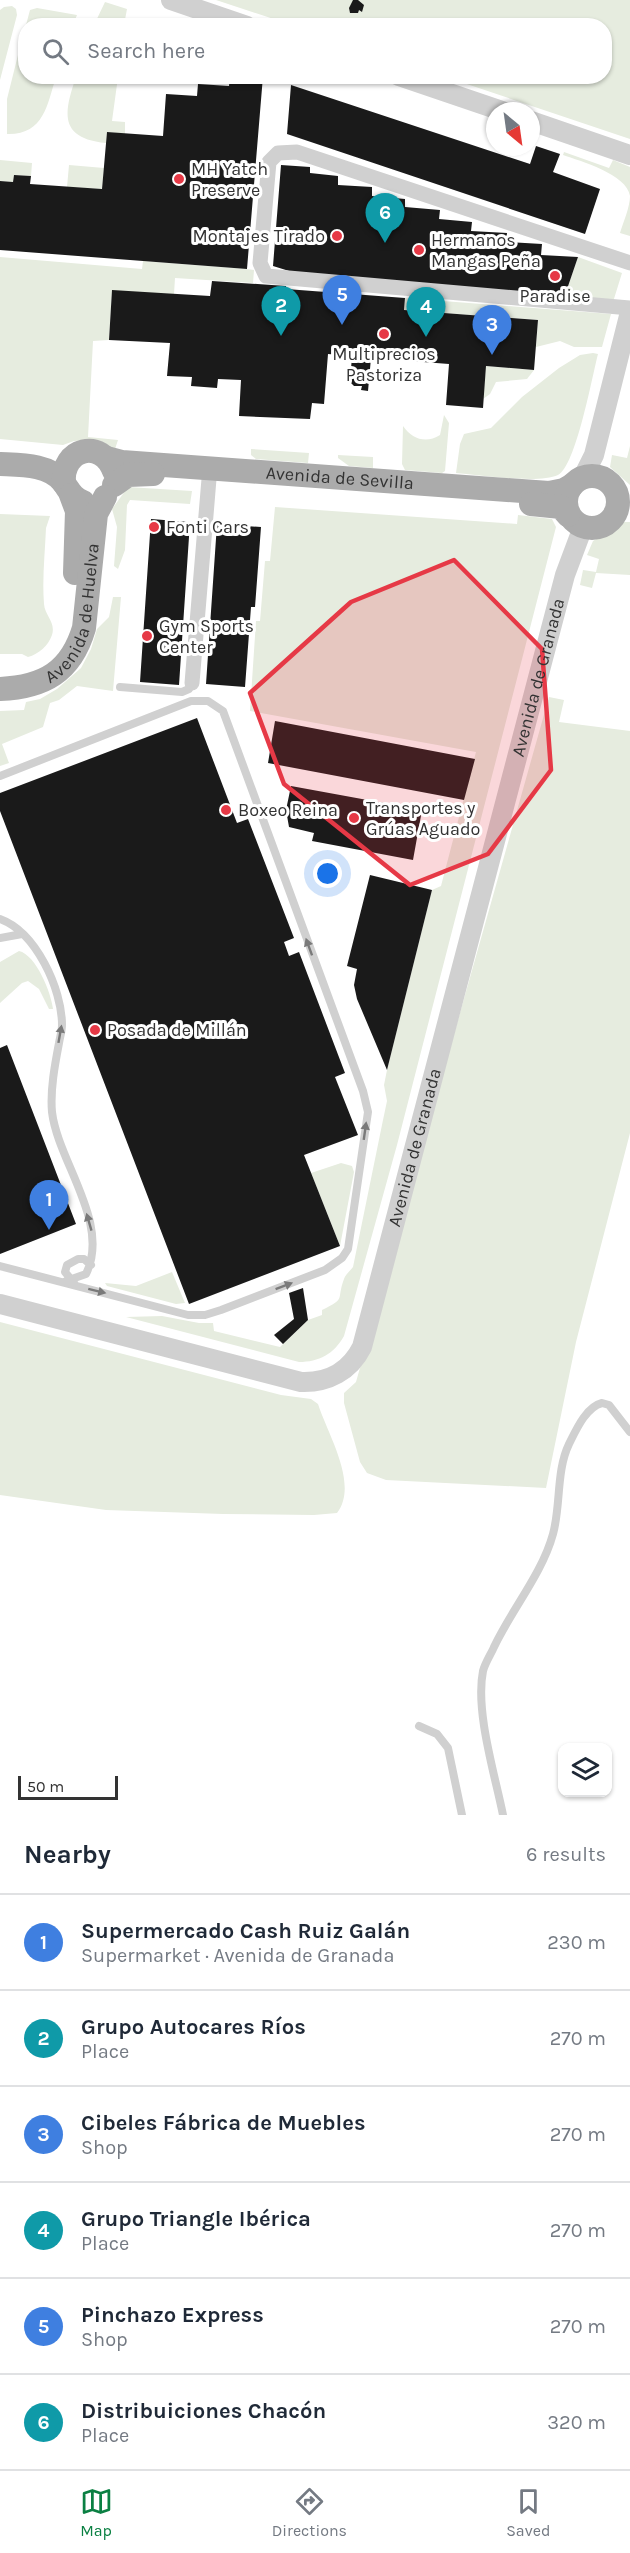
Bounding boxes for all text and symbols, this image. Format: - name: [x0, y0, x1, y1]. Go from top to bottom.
- search box: [18, 18, 612, 84]
- icon: search: [39, 35, 72, 68]
- text: Search here: [87, 38, 205, 64]
- north arrow: [486, 102, 540, 156]
- place label: MH Yatch Preserve: [191, 158, 268, 201]
- marker: MH Yatch Preserve: [172, 172, 186, 186]
- pin: 6: [366, 194, 404, 243]
- place label: Montajes Tirado: [192, 225, 325, 247]
- marker: Montajes Tirado: [330, 229, 344, 243]
- place label: Hermanos Mangas Peña: [431, 229, 541, 272]
- marker: Hermanos Mangas Peña: [412, 243, 426, 257]
- marker: Paradise: [548, 269, 562, 283]
- pin: 5: [322, 276, 362, 325]
- place label: Paradise: [519, 285, 591, 307]
- pin: 2: [262, 286, 300, 336]
- pin: 4: [406, 288, 446, 337]
- pin: 3: [472, 306, 512, 355]
- marker: Multiprecios Pastoriza: [377, 327, 391, 341]
- place label: Multiprecios Pastoriza: [332, 343, 436, 386]
- street label: Avenida de Sevilla: [265, 461, 415, 494]
- place label: Fonti Cars: [166, 516, 249, 538]
- marker: Fonti Cars: [147, 520, 161, 534]
- street label: Avenida de Huelva: [41, 542, 104, 688]
- street label: Avenida de Granada: [507, 596, 569, 759]
- place label: Gym Sports Center: [159, 615, 254, 658]
- marker: Gym Sports Center: [140, 629, 154, 643]
- place label: Transportes y Grúas Aguado: [366, 797, 480, 840]
- place label: Boxeo Reina: [238, 799, 338, 821]
- marker: Boxeo Reina: [219, 803, 233, 817]
- marker: Transportes y Grúas Aguado: [347, 811, 361, 825]
- your location: [313, 859, 342, 888]
- one-way arrow: [304, 937, 314, 955]
- place label: Posada de Millán: [107, 1019, 247, 1041]
- marker: Posada de Millán: [88, 1023, 102, 1037]
- one-way arrow: [56, 1025, 65, 1044]
- street label: Avenida de Granada: [383, 1066, 446, 1229]
- one-way arrow: [361, 1122, 370, 1141]
- pin: 1: [29, 1180, 68, 1230]
- one-way arrow: [84, 1213, 93, 1231]
- one-way arrow: [275, 1281, 293, 1290]
- one-way arrow: [88, 1286, 106, 1296]
- map controls: [558, 1743, 612, 1797]
- button: layers: [558, 1743, 612, 1797]
- scale bar: [18, 1773, 118, 1800]
- text: 50 m: [27, 1777, 64, 1796]
- text: Nearby: [24, 1839, 111, 1870]
- text: 6 results: [526, 1843, 606, 1866]
- text: Supermercado Cash Ruiz Galán: [81, 1918, 410, 1944]
- text: 1: [40, 1931, 47, 1954]
- text: 230 m: [547, 1931, 606, 1954]
- text: Supermarket · Avenida de Granada: [81, 1944, 394, 1967]
- text: Grupo Autocares Ríos: [81, 2014, 306, 2040]
- text: 2: [37, 2027, 50, 2050]
- text: 270 m: [550, 2027, 606, 2050]
- text: Place: [81, 2040, 129, 2063]
- text: Cibeles Fábrica de Muebles: [81, 2110, 366, 2136]
- text: 3: [37, 2123, 50, 2146]
- text: 270 m: [550, 2123, 606, 2146]
- text: Shop: [81, 2136, 128, 2159]
- text: Grupo Triangle Ibérica: [81, 2206, 311, 2232]
- text: 4: [38, 2219, 49, 2242]
- text: 270 m: [550, 2219, 606, 2242]
- text: Place: [81, 2232, 129, 2255]
- text: Pinchazo Express: [81, 2302, 264, 2328]
- text: 5: [38, 2315, 49, 2338]
- text: 270 m: [550, 2315, 606, 2338]
- text: Shop: [81, 2328, 128, 2351]
- text: Distribuiciones Chacón: [81, 2398, 326, 2424]
- text: 6: [37, 2411, 50, 2434]
- text: 320 m: [547, 2411, 606, 2434]
- text: Place: [81, 2424, 129, 2447]
- tab: Map: [80, 2485, 113, 2540]
- tab: Directions: [272, 2485, 347, 2540]
- tab: Saved: [506, 2485, 550, 2540]

